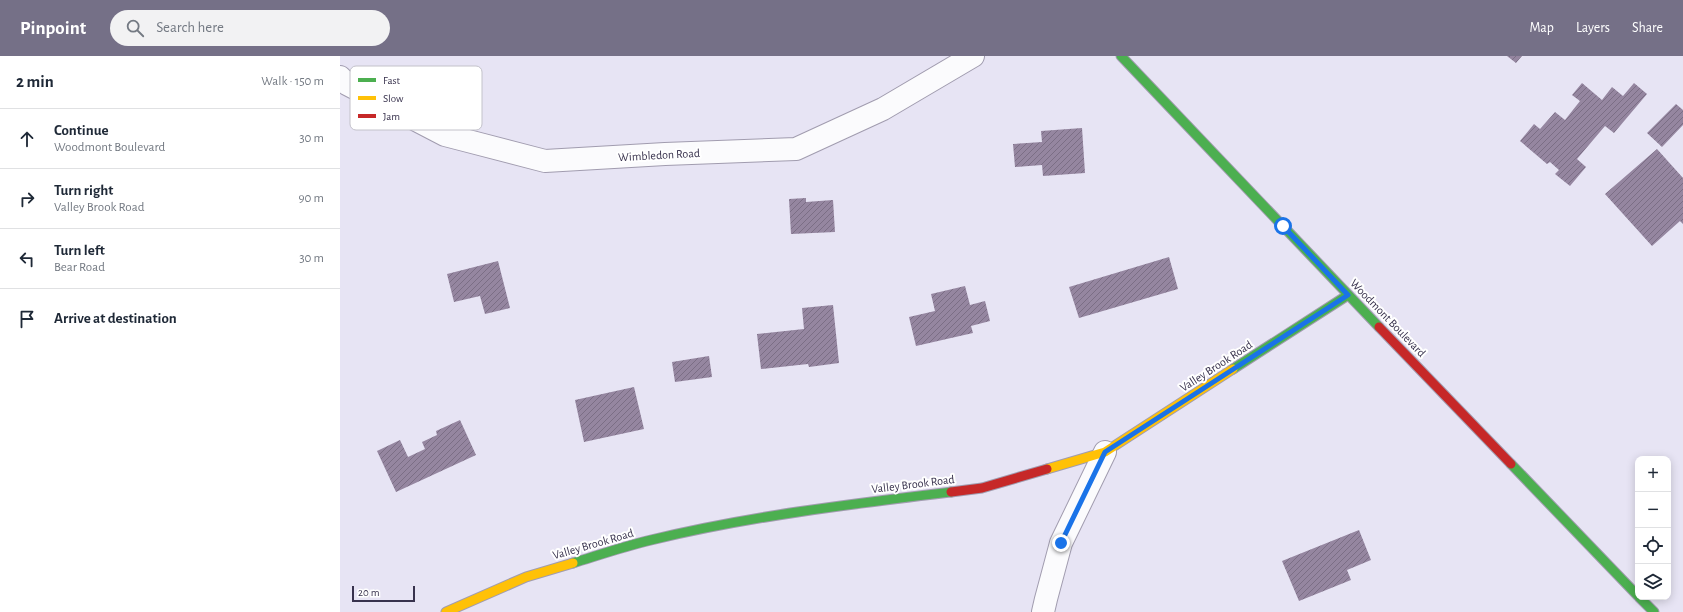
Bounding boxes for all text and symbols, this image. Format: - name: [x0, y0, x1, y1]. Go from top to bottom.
- search box: [110, 10, 390, 46]
- icon: search: [124, 17, 146, 39]
- text: Pinpoint: [20, 19, 86, 38]
- text: Search here: [156, 20, 224, 35]
- text: Map: [1529, 21, 1554, 35]
- text: Layers: [1576, 21, 1610, 35]
- text: Share: [1632, 21, 1663, 35]
- legend: [350, 66, 482, 130]
- text: 2 min: [16, 73, 54, 90]
- text: Walk · 150 m: [261, 75, 324, 88]
- text: Fast: [383, 75, 401, 86]
- text: Slow: [383, 93, 404, 104]
- text: Jam: [383, 111, 400, 122]
- text: Continue: [54, 123, 109, 138]
- icon: ahead: [16, 128, 38, 150]
- text: 30 m: [299, 132, 324, 145]
- text: Woodmont Boulevard: [54, 141, 165, 154]
- street label: Wimbledon Road: [618, 147, 700, 163]
- text: Turn right: [54, 183, 113, 198]
- icon: right: [16, 188, 38, 210]
- text: 90 m: [298, 192, 324, 205]
- text: Valley Brook Road: [54, 201, 144, 214]
- route start: [1274, 217, 1292, 235]
- text: Turn left: [54, 243, 105, 258]
- icon: left: [16, 248, 38, 270]
- text: 30 m: [299, 252, 324, 265]
- text: Bear Road: [54, 261, 105, 274]
- street label: Woodmont Boulevard: [1348, 277, 1428, 359]
- icon: arrive: [16, 308, 38, 330]
- text: Arrive at destination: [54, 311, 177, 326]
- street label: Valley Brook Road: [1178, 338, 1255, 395]
- map controls: [1635, 456, 1671, 600]
- button: +: [1635, 456, 1671, 492]
- street label: Valley Brook Road: [871, 473, 955, 496]
- button: −: [1635, 492, 1671, 528]
- street label: Valley Brook Road: [551, 527, 635, 562]
- button: locate: [1635, 528, 1671, 564]
- route end: [1052, 534, 1070, 552]
- button: layers: [1635, 564, 1671, 600]
- scale bar: [352, 584, 415, 603]
- text: 20 m: [358, 587, 379, 598]

